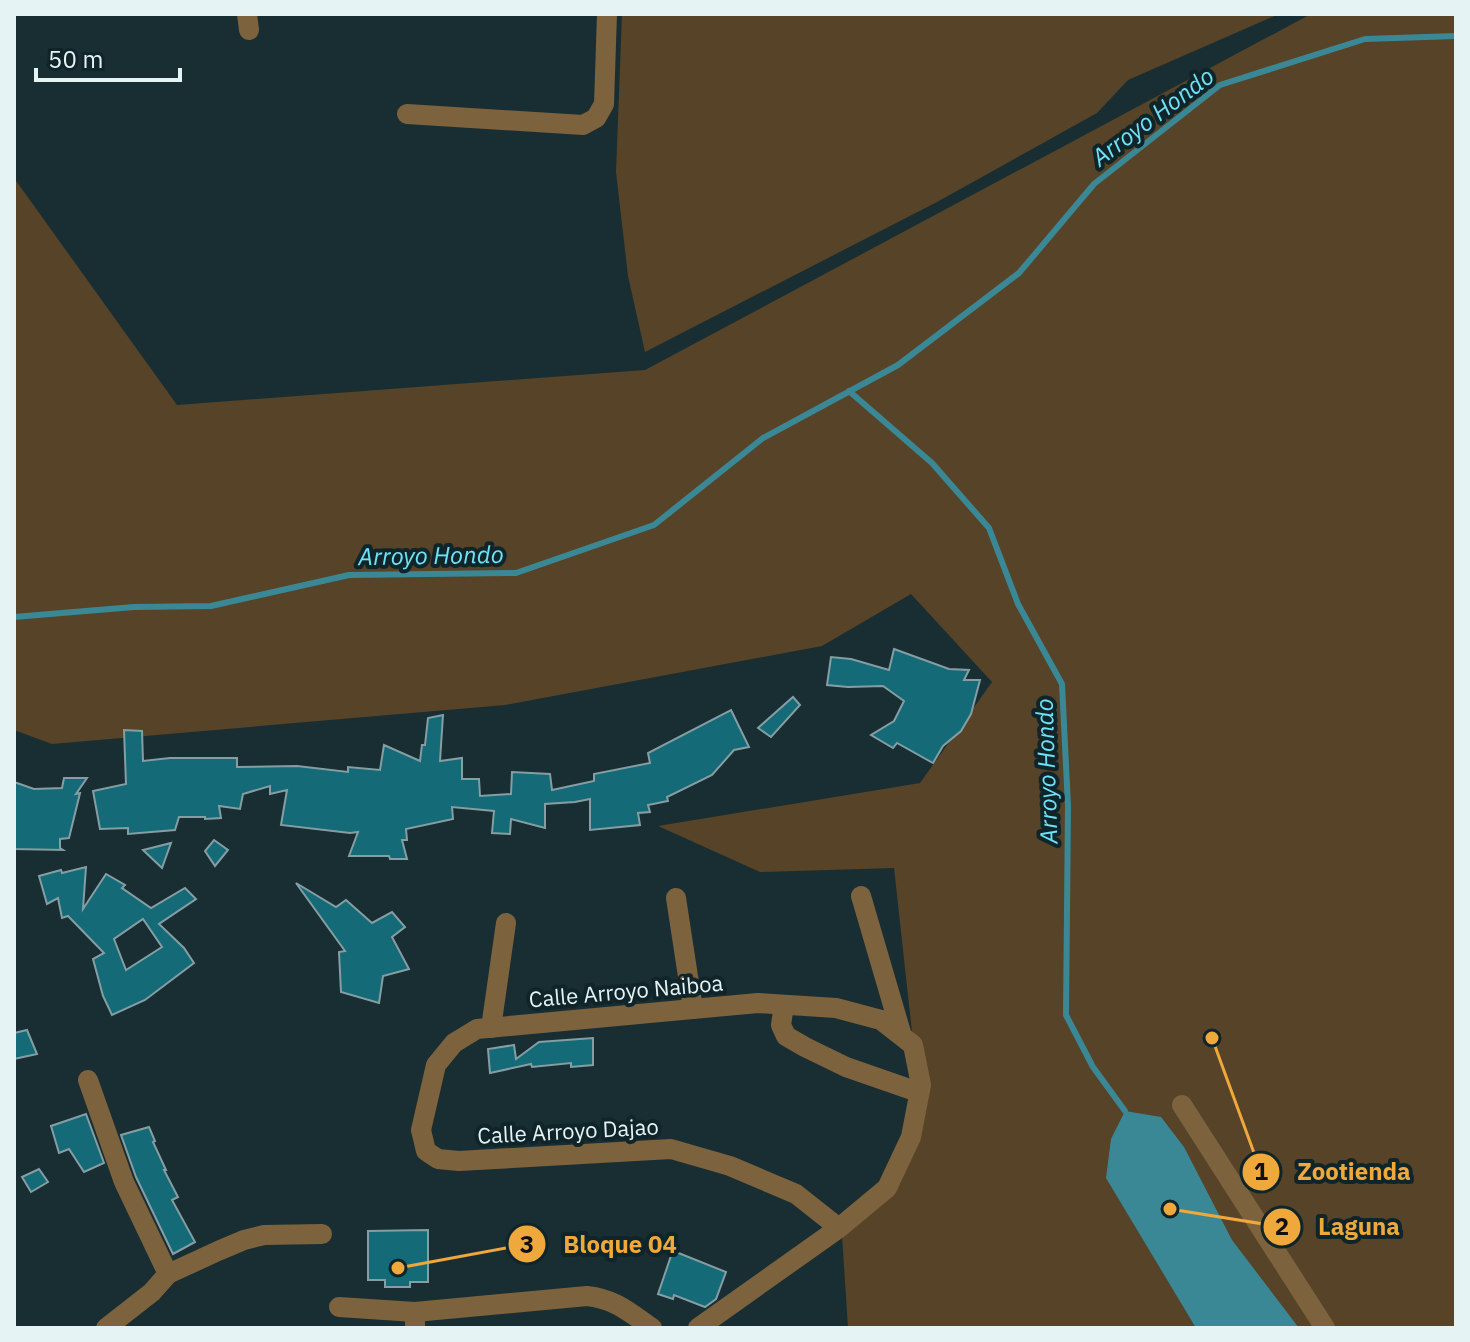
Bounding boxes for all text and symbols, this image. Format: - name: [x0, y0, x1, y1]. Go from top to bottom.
- scale bar: [36, 32, 180, 82]
- text: 50 m: [48, 43, 103, 75]
- water label: Arroyo Hondo: [1084, 60, 1220, 173]
- water label: Arroyo Hondo: [357, 538, 504, 572]
- water label: Arroyo Hondo: [1027, 698, 1065, 845]
- street label: Calle Arroyo Naiboa: [528, 968, 725, 1013]
- street label: Calle Arroyo Dajao: [477, 1111, 659, 1150]
- callout: Zootienda: [1241, 1148, 1427, 1196]
- text: 1: [1254, 1155, 1268, 1187]
- text: Zootienda: [1297, 1155, 1411, 1187]
- callout: Laguna: [1262, 1203, 1416, 1251]
- text: 2: [1275, 1210, 1289, 1242]
- text: Laguna: [1318, 1210, 1400, 1242]
- callout: Bloque 04: [507, 1220, 692, 1268]
- text: 3: [520, 1228, 534, 1260]
- text: Bloque 04: [563, 1228, 677, 1260]

